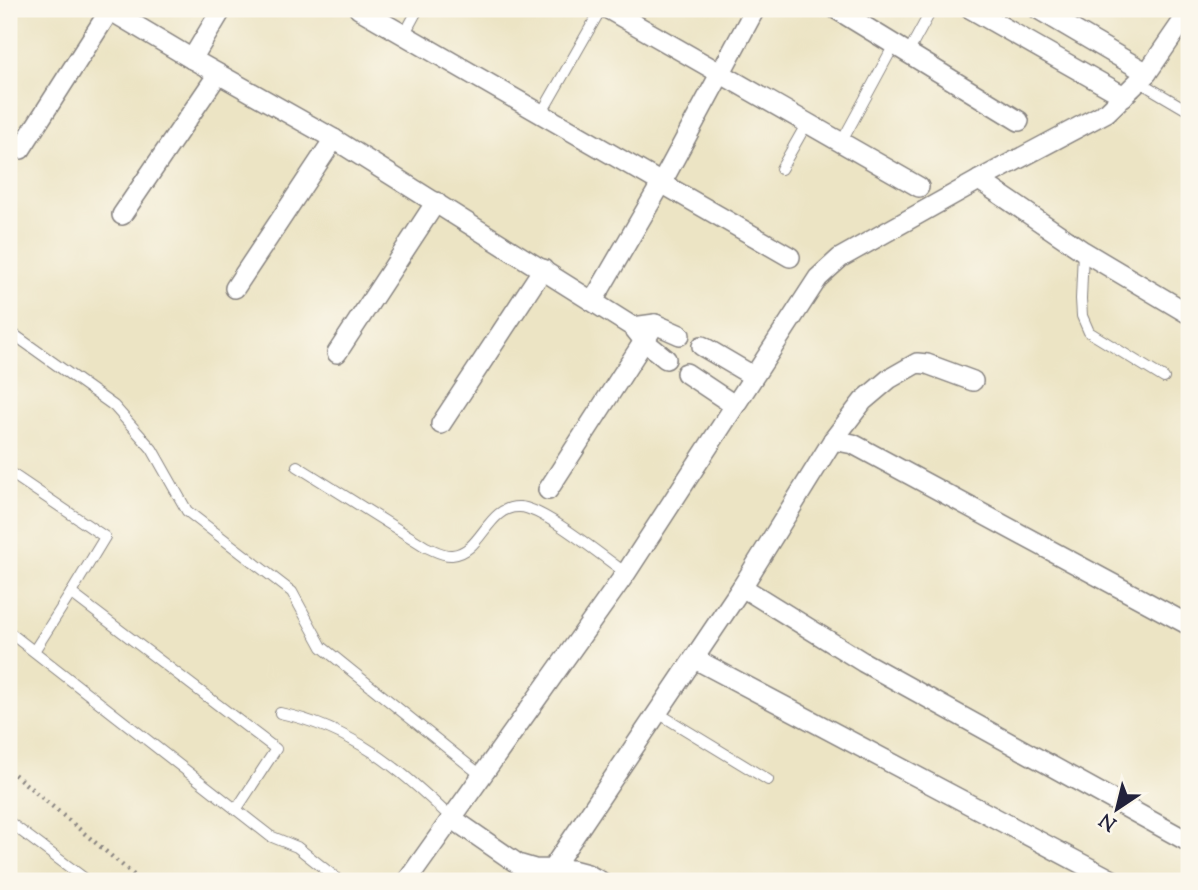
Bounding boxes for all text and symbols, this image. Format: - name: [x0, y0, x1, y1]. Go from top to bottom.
- north arrow: [1082, 774, 1152, 844]
- text: N: [1095, 805, 1123, 836]

